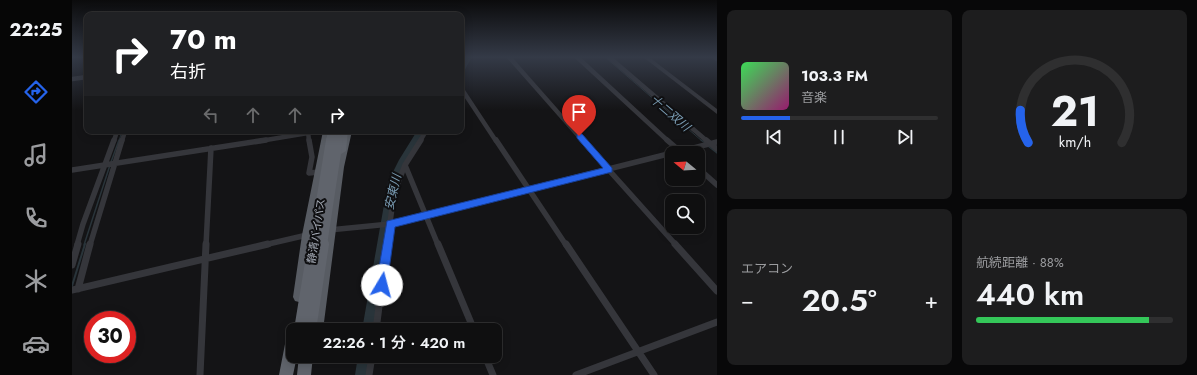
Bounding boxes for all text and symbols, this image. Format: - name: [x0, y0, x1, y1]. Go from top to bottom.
- text: 22:25: [10, 17, 62, 43]
- text: 70 m: [170, 19, 237, 60]
- icon: right: [104, 28, 156, 80]
- text: 右折: [170, 59, 206, 85]
- text: 103.3 FM: [801, 65, 868, 87]
- icon: directions: [22, 78, 50, 106]
- text: 21: [1050, 80, 1099, 141]
- text: 音楽: [801, 88, 827, 107]
- water label: 十二双川: [646, 90, 696, 137]
- pin: [562, 95, 596, 136]
- icon: arrive: [568, 101, 590, 123]
- icon: left: [200, 104, 222, 126]
- icon: ahead: [242, 104, 264, 126]
- icon: ahead: [284, 104, 306, 126]
- icon: right: [326, 104, 348, 126]
- icon: previous: [763, 126, 785, 148]
- icon: pause: [828, 126, 850, 148]
- icon: next: [894, 126, 916, 148]
- text: km/h: [1058, 131, 1091, 151]
- icon: music: [22, 141, 50, 169]
- north arrow: [665, 146, 705, 186]
- map controls: [665, 146, 705, 234]
- water label: 安東川: [380, 170, 406, 212]
- button: search: [665, 194, 705, 234]
- street label: 静清バイパス: [303, 197, 329, 265]
- icon: phone: [22, 204, 50, 232]
- text: 航続距離 · 88%: [976, 253, 1064, 272]
- text: エアコン: [741, 259, 793, 278]
- position arrow: [361, 264, 403, 306]
- icon: climate: [22, 267, 50, 295]
- text: 440 km: [976, 273, 1084, 316]
- text: 20.5°: [802, 279, 877, 322]
- text: −: [741, 284, 754, 316]
- text: +: [924, 284, 938, 316]
- speed limit sign: 30: [84, 311, 136, 363]
- icon: car: [22, 330, 50, 358]
- text: 22:26 · 1 分 · 420 m: [323, 332, 465, 354]

